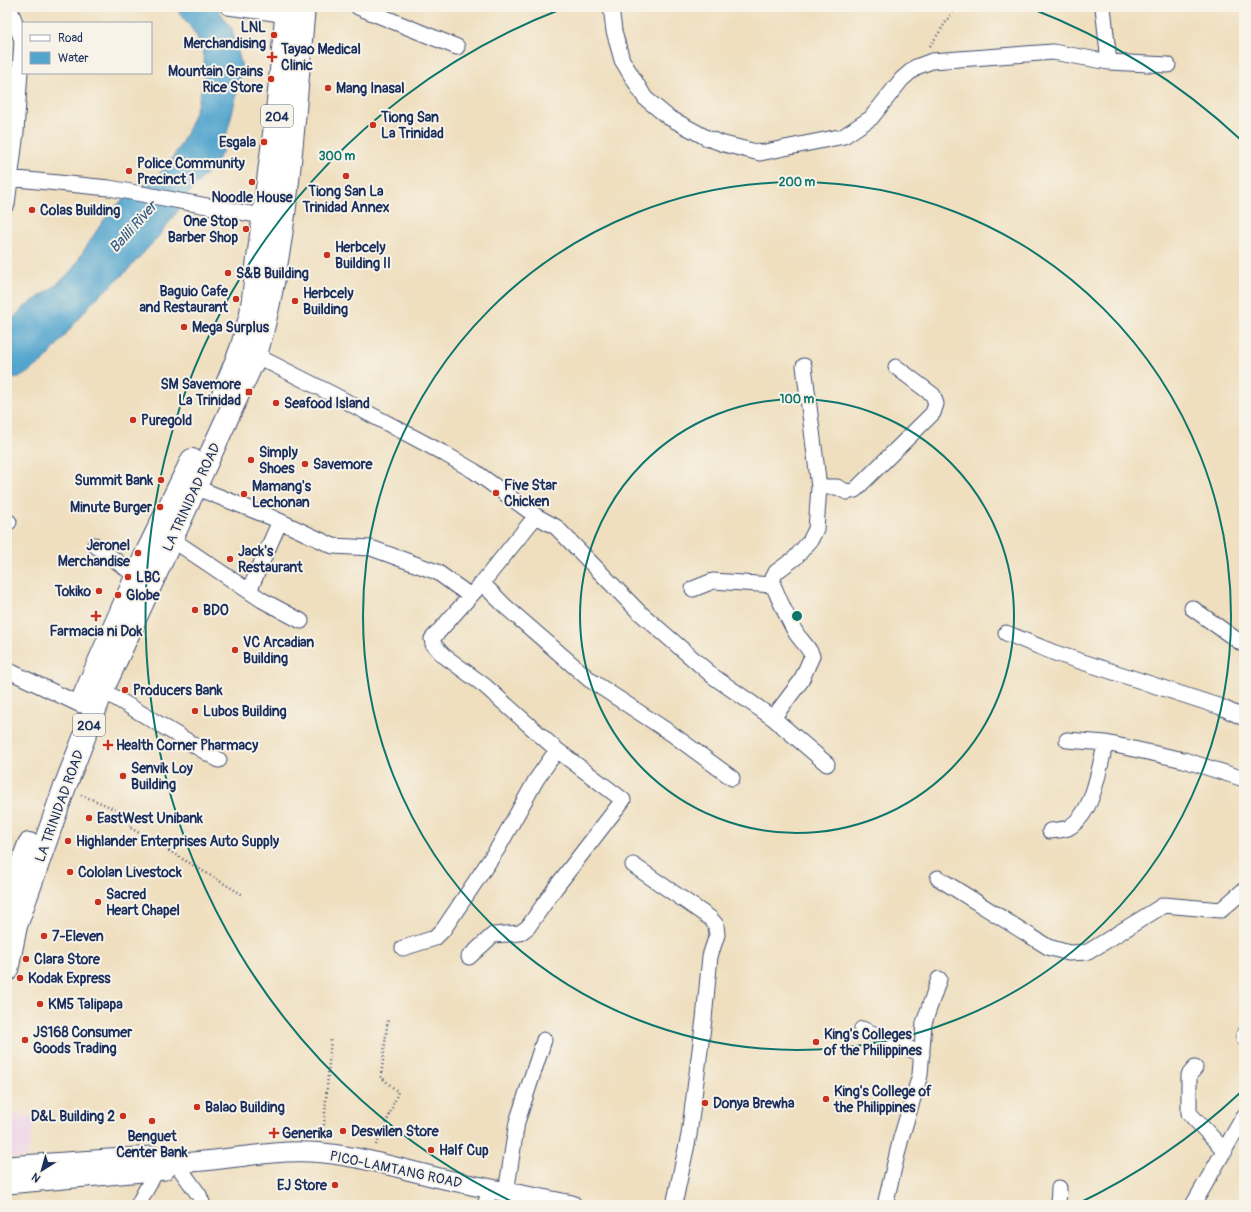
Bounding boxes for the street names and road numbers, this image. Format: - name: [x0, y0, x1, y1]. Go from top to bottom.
- road number: 204: [261, 105, 293, 127]
- street label: LA TRINIDAD ROAD: [159, 440, 224, 554]
- road number: 204: [73, 714, 105, 736]
- street label: LA TRINIDAD ROAD: [31, 748, 88, 864]
- street label: PICO-LAMTANG ROAD: [328, 1147, 464, 1192]

